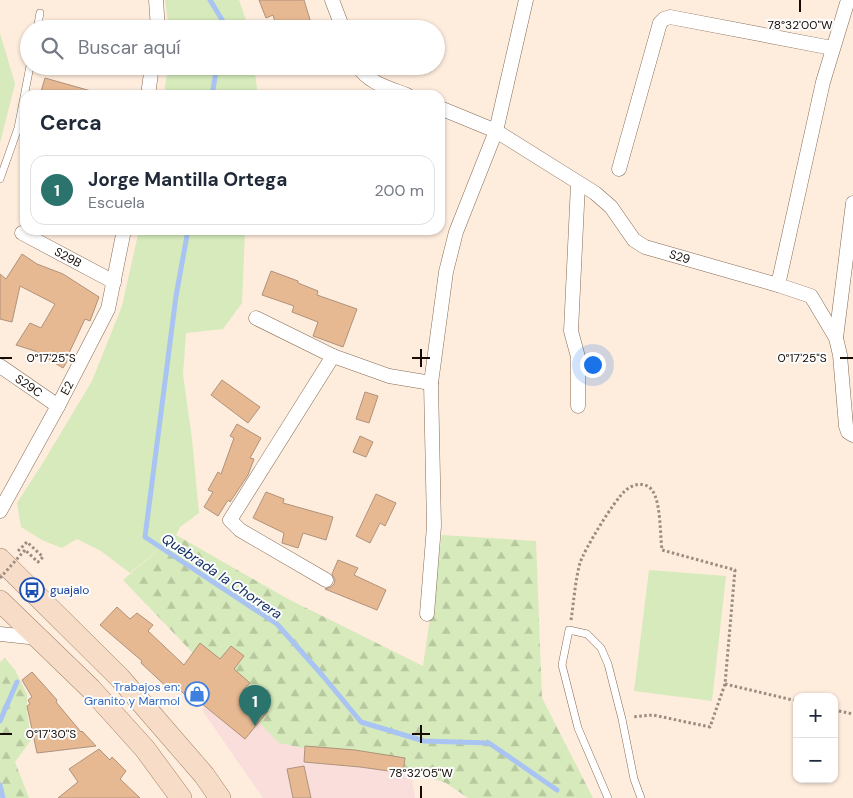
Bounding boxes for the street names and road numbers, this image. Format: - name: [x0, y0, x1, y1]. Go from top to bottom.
- street label: S29B: [52, 244, 84, 271]
- street label: S29: [667, 246, 692, 268]
- street label: S29C: [12, 371, 46, 401]
- street label: E2: [57, 378, 77, 398]

